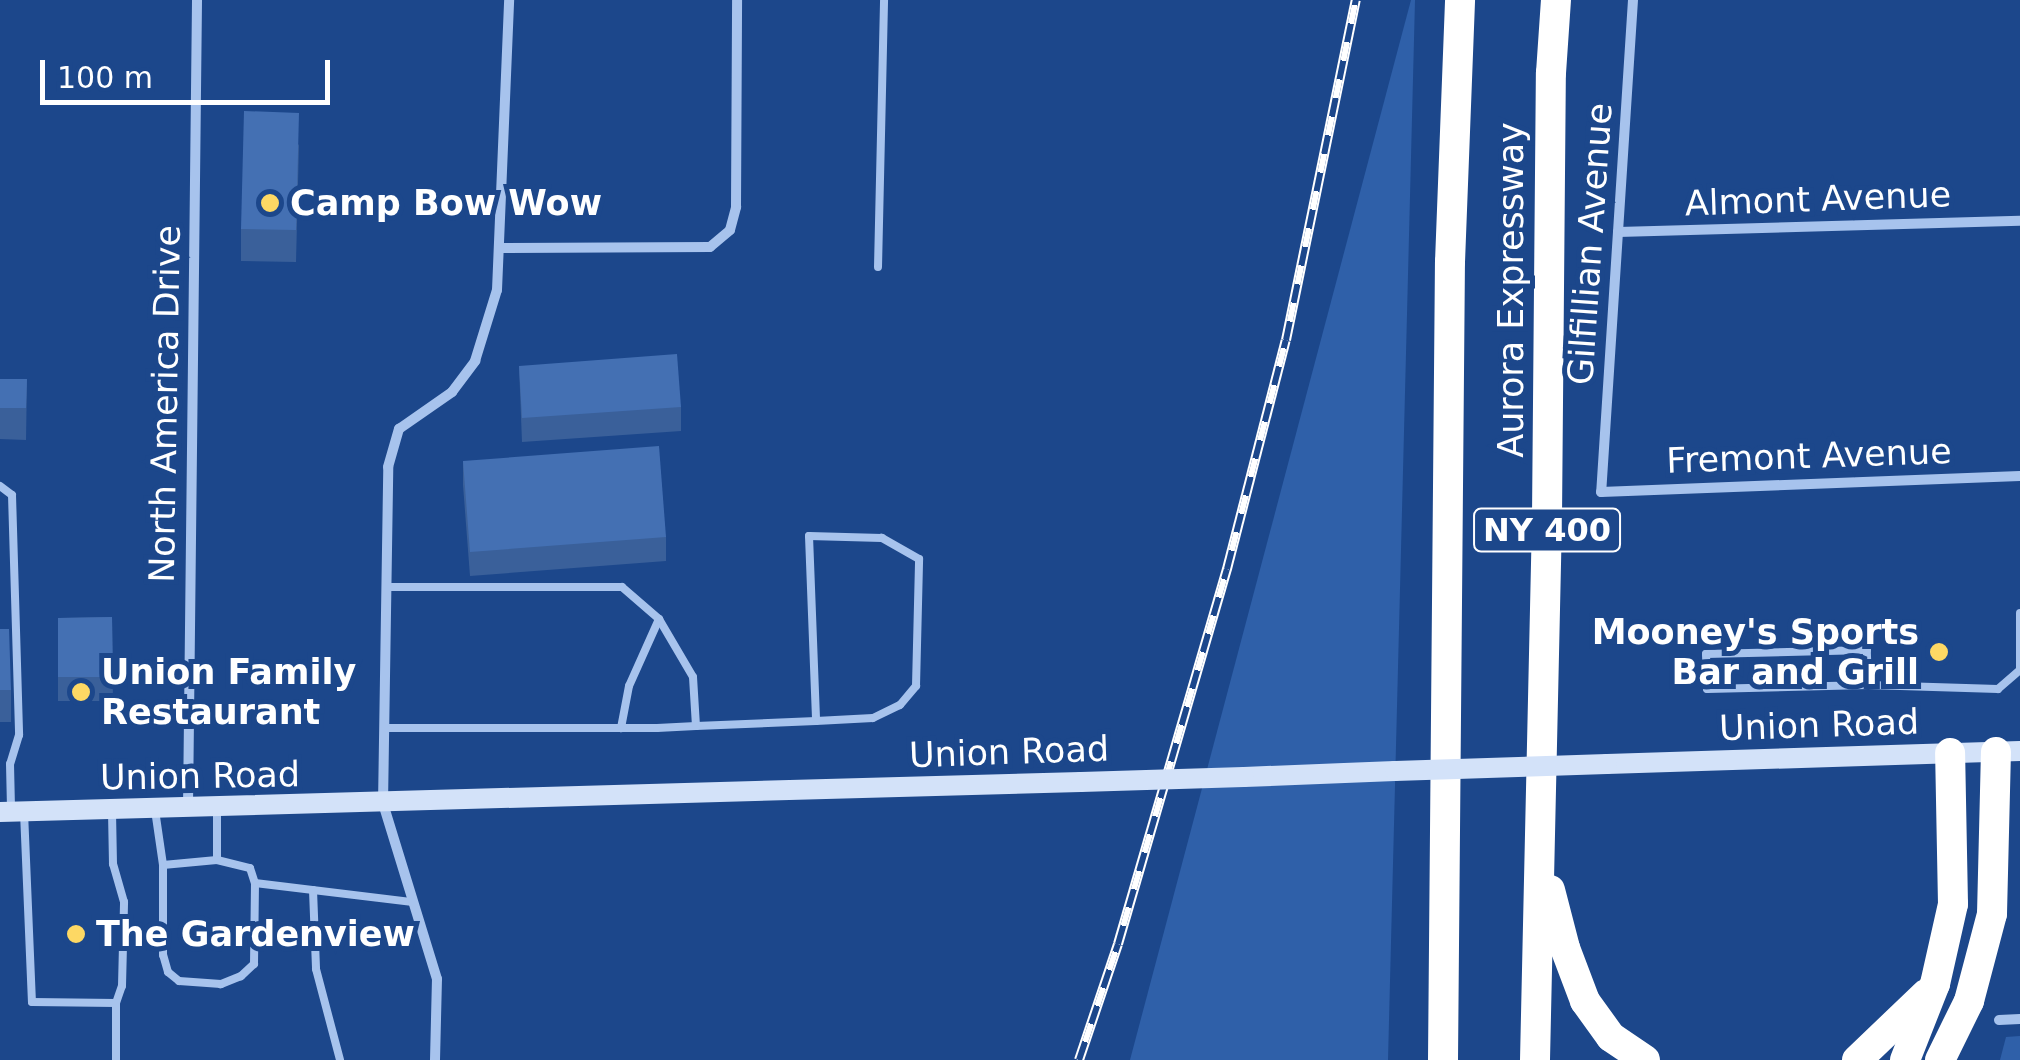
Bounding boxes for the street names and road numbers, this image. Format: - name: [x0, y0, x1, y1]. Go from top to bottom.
- street label: Gilfillian Avenue: [1559, 102, 1621, 386]
- street label: Aurora Expressway: [1490, 122, 1532, 458]
- street label: Almont Avenue: [1684, 173, 1952, 225]
- street label: North America Drive: [141, 225, 189, 583]
- street label: Fremont Avenue: [1666, 430, 1952, 482]
- road number: NY 400: [1472, 503, 1622, 557]
- street label: Union Road: [1718, 701, 1920, 749]
- street label: Union Road: [908, 728, 1110, 776]
- street label: Union Road: [100, 753, 300, 799]

